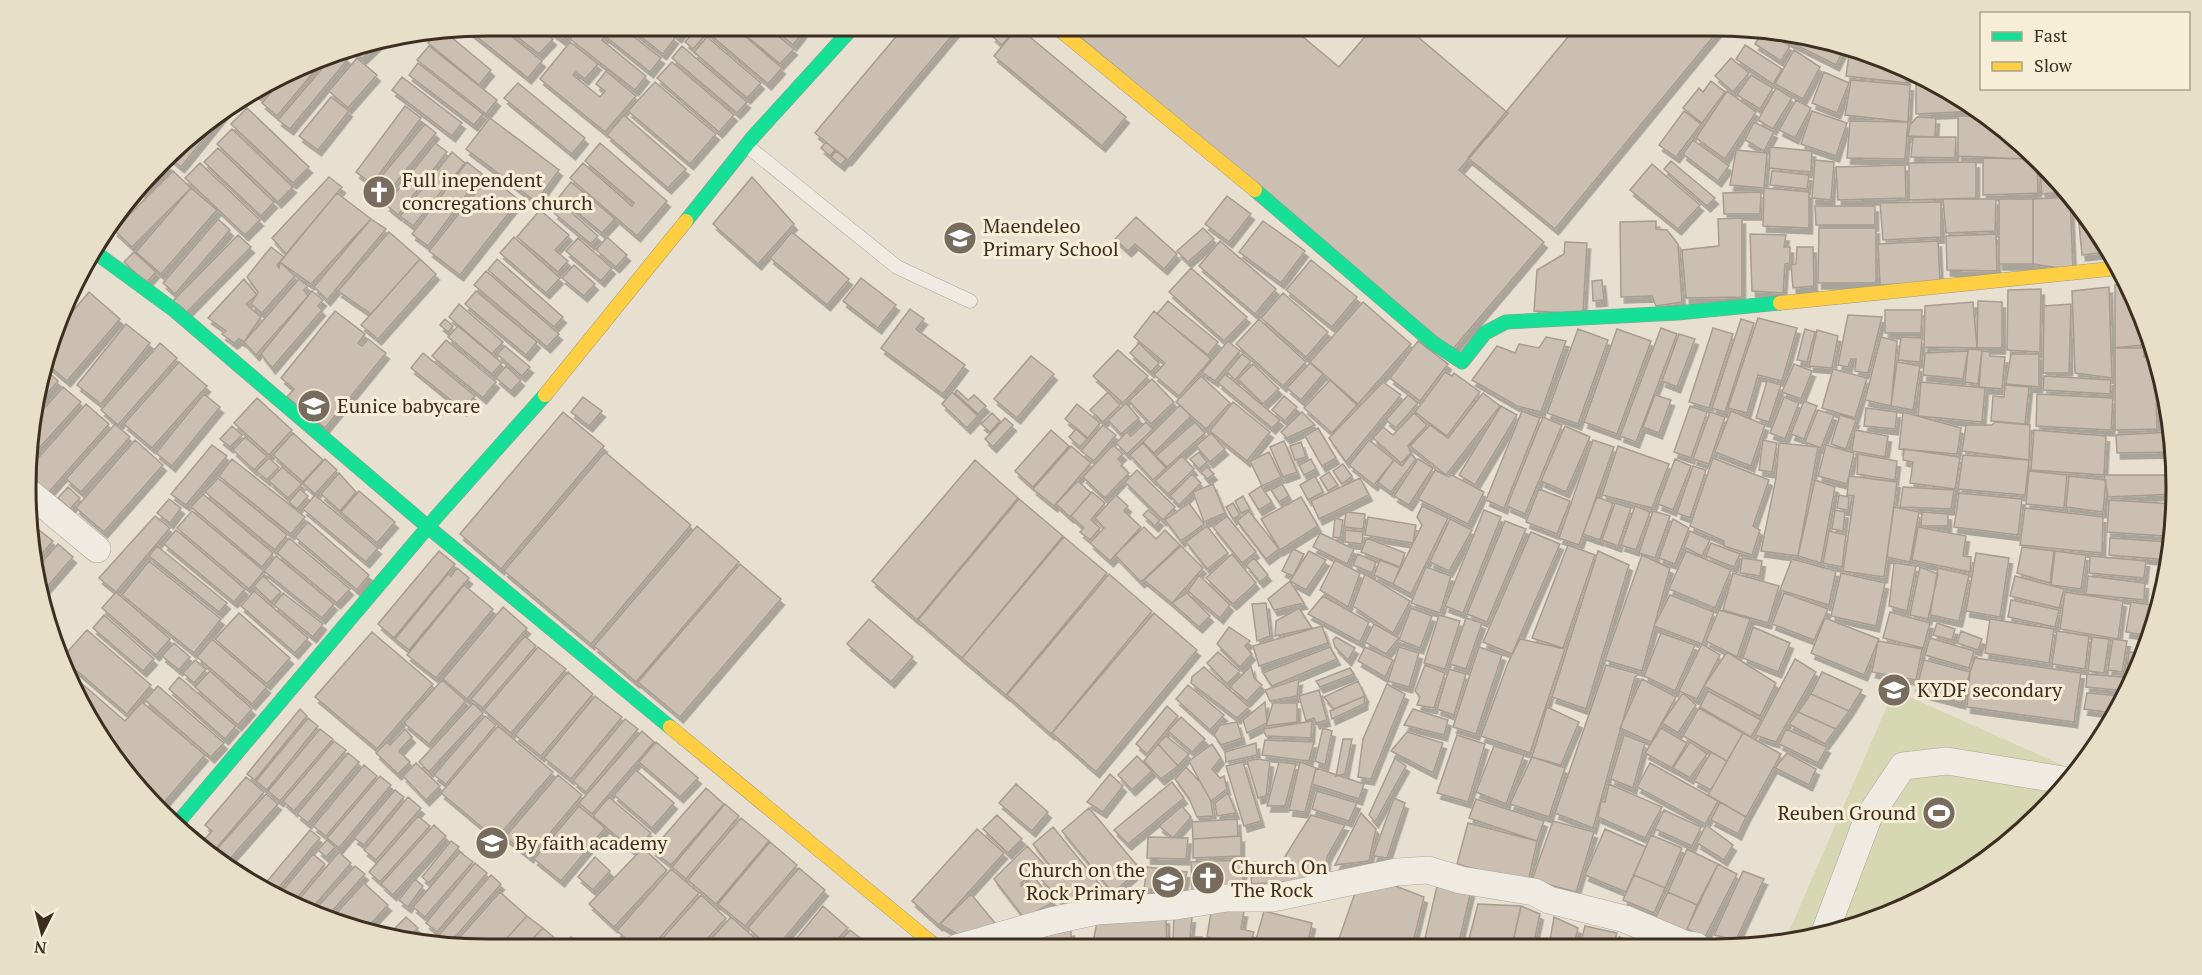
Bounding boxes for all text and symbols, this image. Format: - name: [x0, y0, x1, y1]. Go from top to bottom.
- legend: [1980, 12, 2190, 90]
- text: Fast: [2034, 23, 2068, 47]
- text: Slow: [2034, 53, 2073, 77]
- place label: Full inependent concregations church: [402, 166, 593, 216]
- church icon: Full inependent concregations church: [361, 174, 397, 210]
- place label: Maendeleo Primary School: [983, 212, 1119, 262]
- school or university icon: Maendeleo Primary School: [942, 220, 978, 256]
- school or university icon: Eunice babycare: [296, 388, 332, 424]
- place label: Eunice babycare: [337, 392, 480, 419]
- school or university icon: KYDF secondary: [1876, 672, 1912, 708]
- place label: KYDF secondary: [1917, 676, 2063, 703]
- sports icon: Reuben Ground: [1921, 795, 1957, 831]
- place label: Reuben Ground: [1777, 799, 1916, 826]
- school or university icon: By faith academy: [474, 825, 510, 861]
- place label: By faith academy: [515, 829, 668, 856]
- place label: Church On The Rock: [1231, 853, 1328, 903]
- place label: Church on the Rock Primary: [1018, 856, 1146, 906]
- church icon: Church On The Rock: [1190, 860, 1226, 896]
- school or university icon: Church on the Rock Primary: [1150, 864, 1186, 900]
- north arrow: [12, 903, 72, 963]
- text: N: [33, 936, 48, 959]

